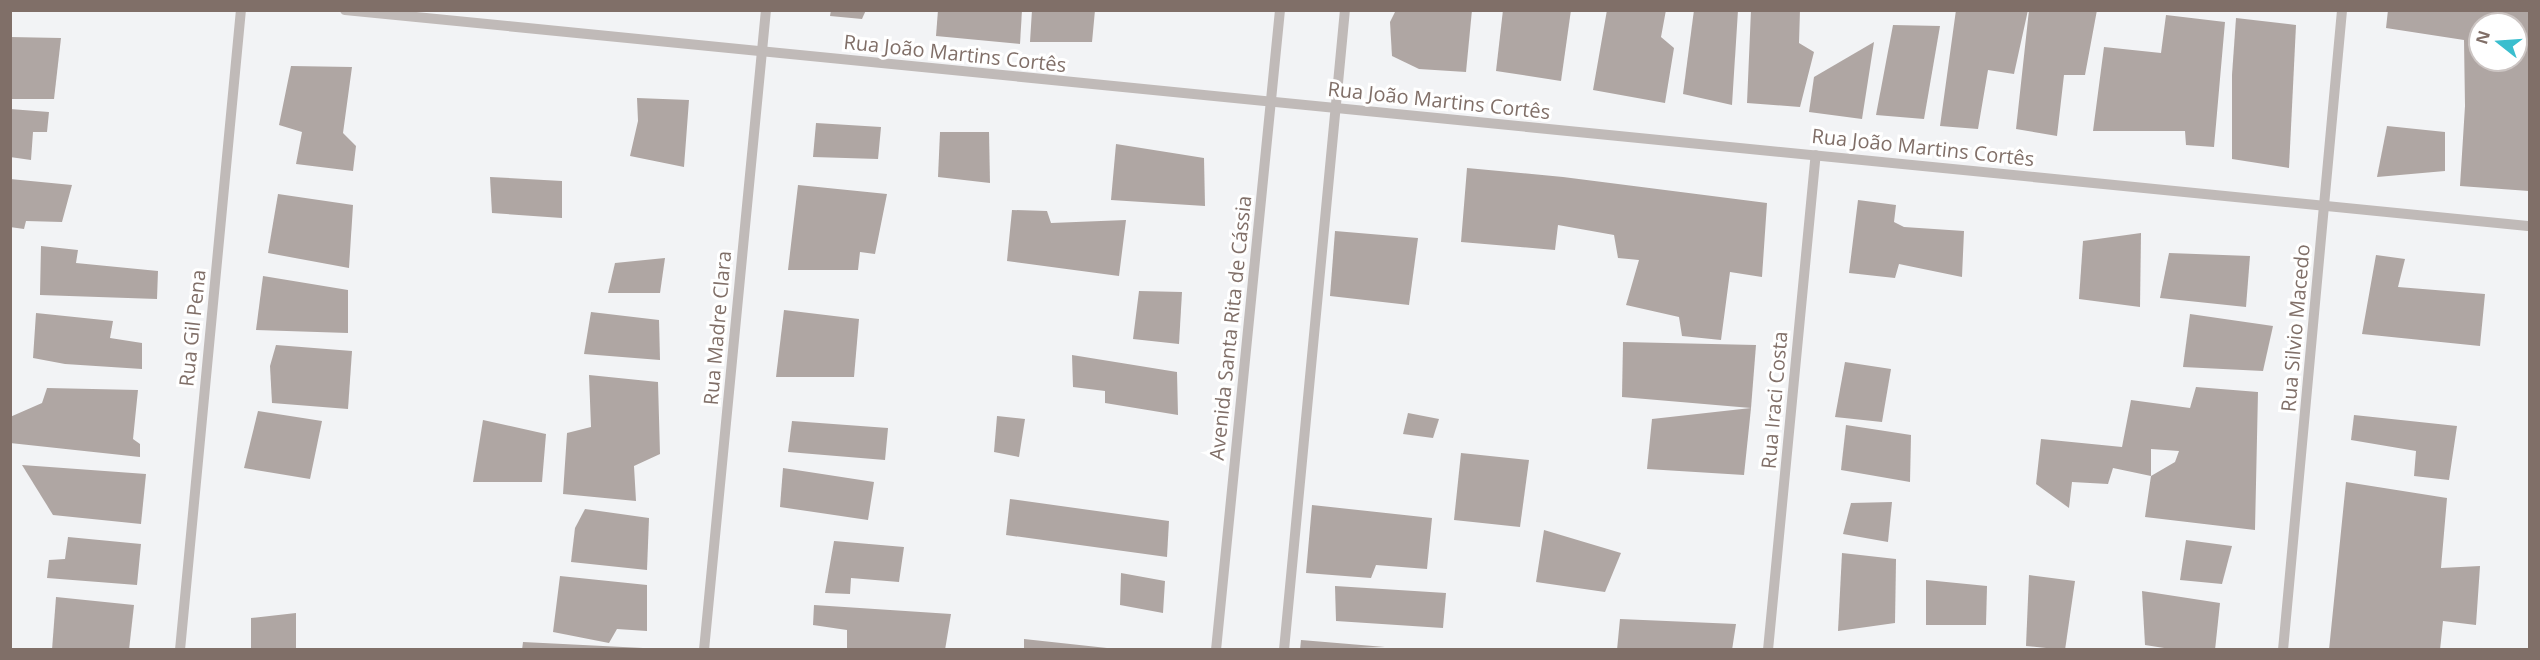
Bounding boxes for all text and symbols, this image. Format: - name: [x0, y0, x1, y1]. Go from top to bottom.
- north arrow: [2468, 12, 2528, 72]
- text: N: [2470, 28, 2495, 47]
- street label: Rua João Martins Cortês: [842, 29, 1068, 77]
- street label: Rua João Martins Cortês: [1326, 76, 1552, 124]
- street label: Rua João Martins Cortês: [1810, 123, 2036, 171]
- street label: Avenida Santa Rita de Cássia: [1204, 195, 1256, 461]
- street label: Rua Silvio Macedo: [2276, 243, 2314, 413]
- street label: Rua Madre Clara: [698, 250, 736, 406]
- street label: Rua Gil Pena: [174, 268, 210, 388]
- street label: Rua Iraci Costa: [1756, 330, 1792, 470]

